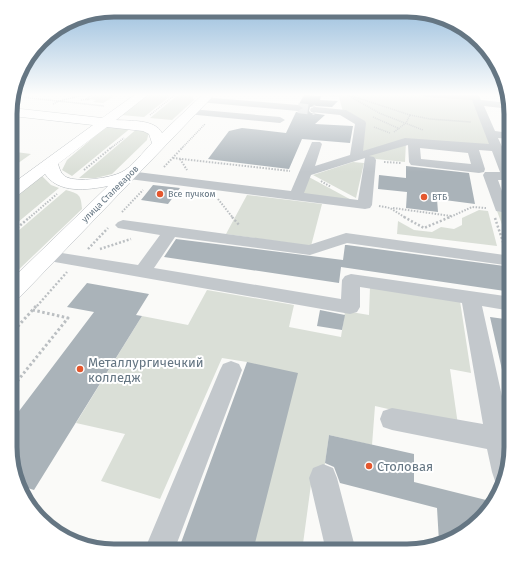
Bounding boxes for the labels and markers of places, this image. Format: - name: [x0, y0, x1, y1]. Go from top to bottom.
- marker: Все пучком: [155, 189, 165, 199]
- place label: Все пучком: [168, 189, 215, 199]
- marker: ВТБ: [419, 192, 429, 202]
- place label: ВТБ: [432, 192, 447, 202]
- place label: Металлургичечкий колледж: [88, 355, 204, 385]
- marker: Металлургичечкий колледж: [75, 364, 85, 374]
- place label: Столовая: [377, 459, 433, 474]
- marker: Столовая: [364, 461, 374, 471]

